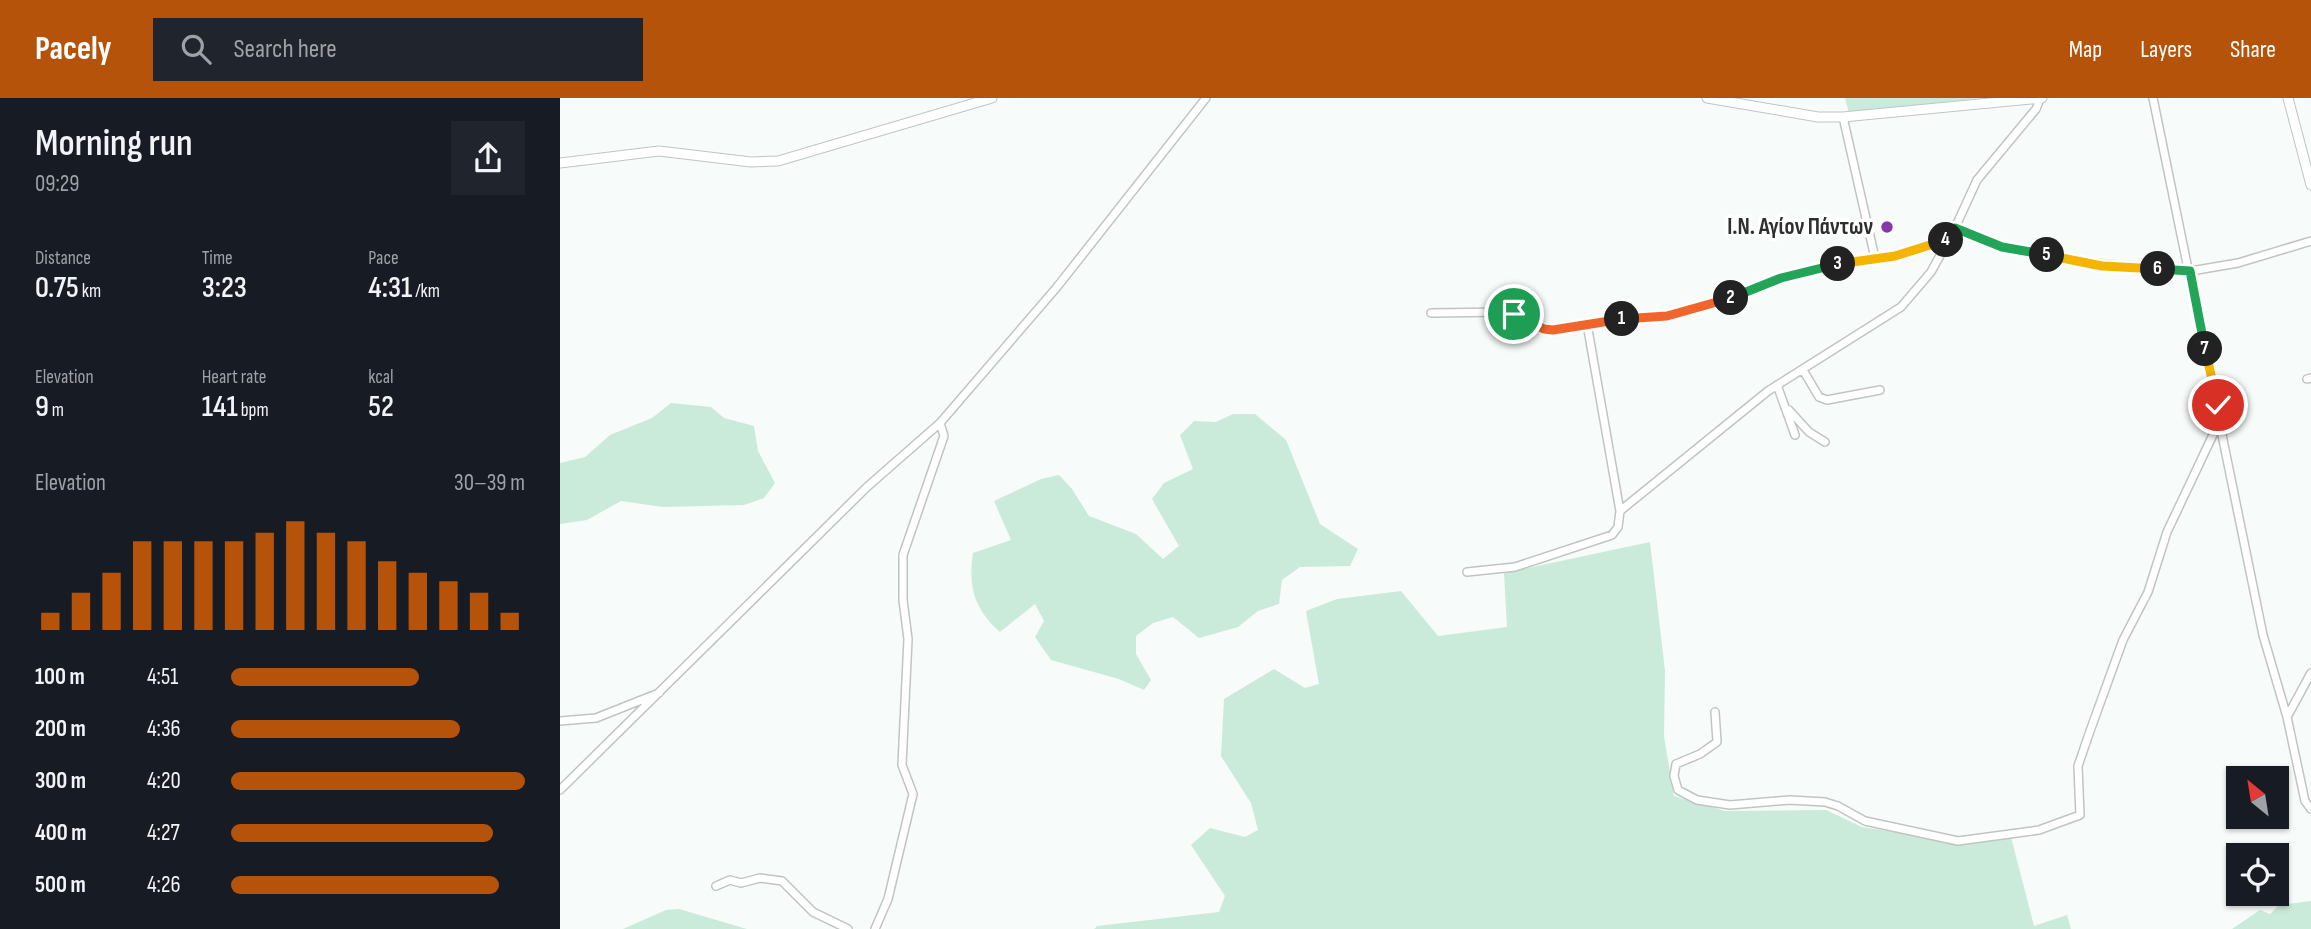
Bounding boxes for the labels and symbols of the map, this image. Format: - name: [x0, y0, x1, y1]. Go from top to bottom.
- place label: Ι.Ν. Αγίον Πάντων: [1727, 213, 1873, 241]
- marker: Ι.Ν. Αγίον Πάντων: [1879, 219, 1895, 235]
- pin: 4: [1928, 222, 1964, 258]
- pin: 5: [2030, 238, 2064, 272]
- pin: 3: [1820, 246, 1856, 282]
- pin: 6: [2140, 252, 2176, 286]
- pin: 2: [1714, 280, 1748, 316]
- pin: [1484, 284, 1544, 344]
- pin: 1: [1604, 302, 1640, 336]
- pin: 7: [2188, 331, 2222, 366]
- pin: [2188, 375, 2248, 435]
- north arrow: [2226, 766, 2289, 830]

